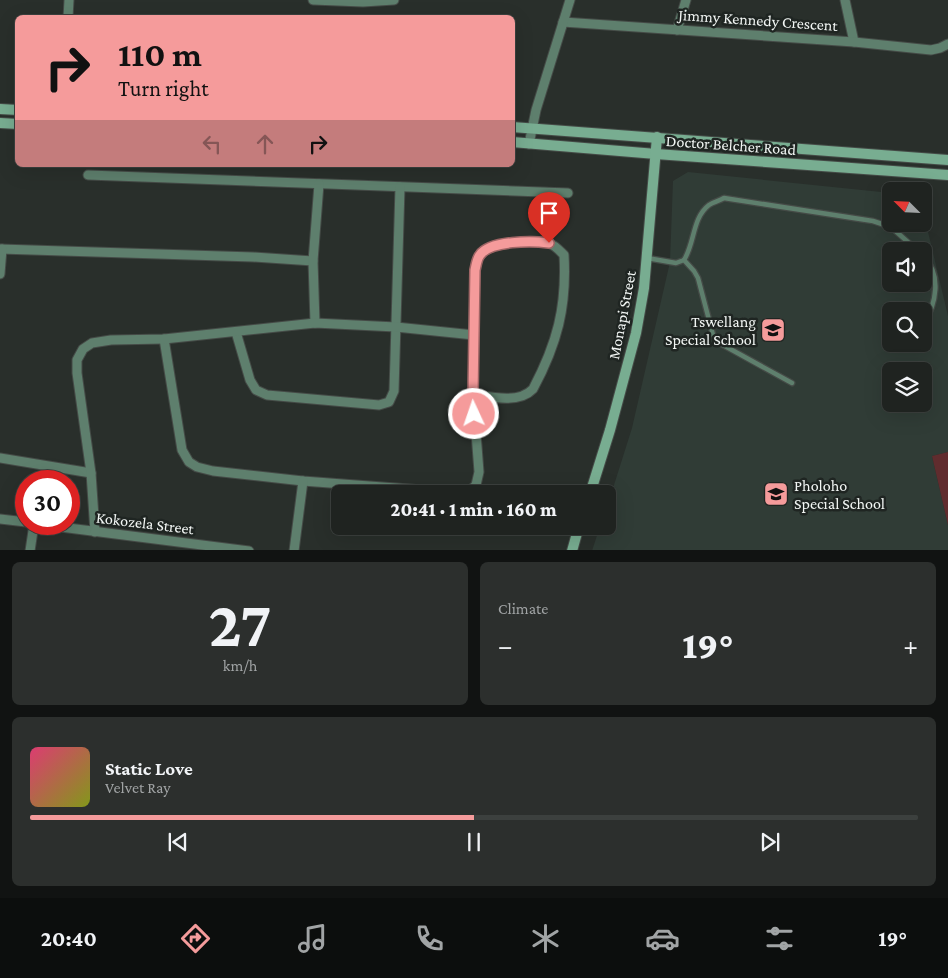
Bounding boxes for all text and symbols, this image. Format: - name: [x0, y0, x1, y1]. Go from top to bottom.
- street label: Jimmy Kennedy Crescent: [676, 6, 839, 35]
- icon: right: [35, 35, 100, 100]
- text: 110 m: [118, 35, 202, 74]
- text: Turn right: [118, 76, 209, 101]
- icon: left: [198, 130, 226, 158]
- icon: ahead: [251, 130, 279, 158]
- icon: right: [304, 130, 332, 158]
- street label: Doctor Belcher Road: [665, 132, 797, 158]
- north arrow: [882, 182, 932, 232]
- map controls: [882, 182, 932, 412]
- pin: [528, 192, 570, 243]
- icon: arrive: [535, 199, 563, 227]
- button: sound: [882, 242, 932, 292]
- street label: Monapi Street: [605, 268, 640, 361]
- button: search: [882, 302, 932, 352]
- place label: Tswellang Special School: [665, 313, 756, 349]
- school or university icon: Tswellang Special School: [760, 317, 786, 343]
- button: layers: [882, 362, 932, 412]
- position arrow: [447, 387, 499, 439]
- speed limit sign: 30: [15, 470, 80, 535]
- place label: Pholoho Special School: [794, 477, 885, 513]
- school or university icon: Pholoho Special School: [763, 481, 789, 507]
- text: 20:41 · 1 min · 160 m: [390, 499, 557, 520]
- street label: Kokozela Street: [95, 509, 196, 538]
- text: 27: [208, 588, 272, 660]
- text: Climate: [498, 600, 548, 617]
- text: 19°: [682, 624, 734, 666]
- text: −: [498, 630, 513, 661]
- text: +: [903, 630, 918, 661]
- text: km/h: [223, 657, 257, 674]
- text: Static Love: [105, 758, 193, 779]
- text: Velvet Ray: [105, 779, 171, 796]
- icon: previous: [164, 828, 192, 856]
- icon: pause: [460, 828, 488, 856]
- icon: next: [756, 828, 784, 856]
- icon: directions: [178, 921, 213, 956]
- icon: music: [295, 921, 330, 956]
- icon: phone: [412, 921, 447, 956]
- icon: climate: [528, 921, 563, 956]
- icon: car: [645, 921, 680, 956]
- icon: filters: [762, 921, 797, 956]
- text: 20:40: [41, 926, 97, 951]
- text: 19°: [878, 926, 907, 951]

